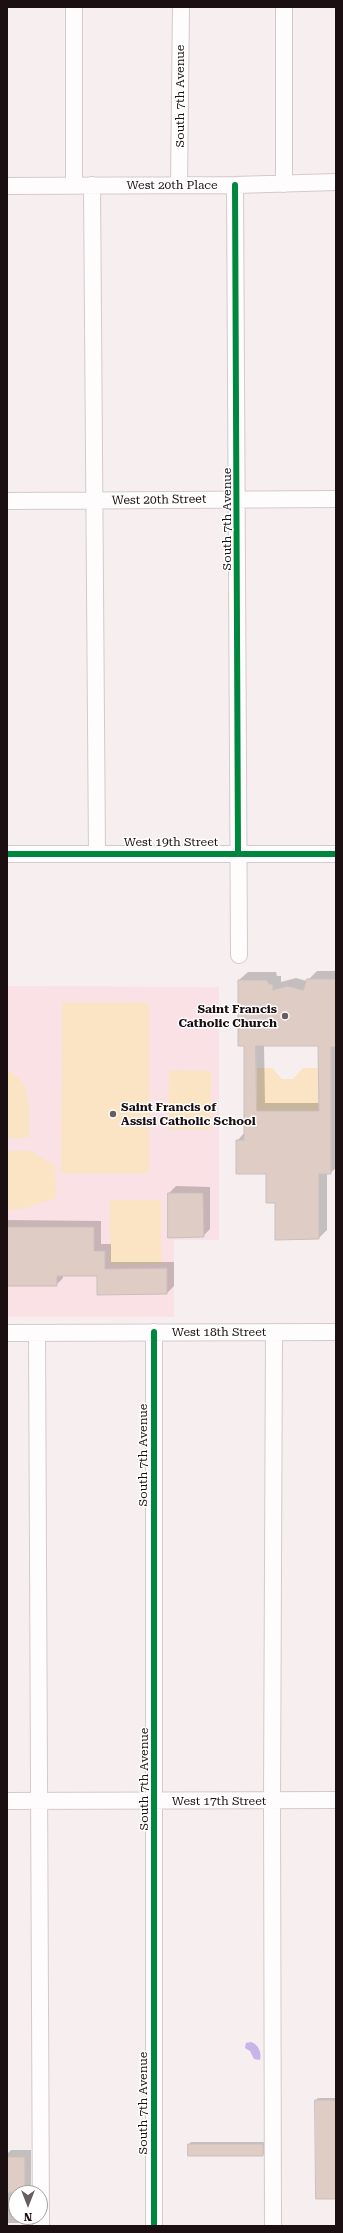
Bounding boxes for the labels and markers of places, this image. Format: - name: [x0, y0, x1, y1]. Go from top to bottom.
- place label: Saint Francis Catholic Church: [178, 1002, 277, 1030]
- marker: Saint Francis Catholic Church: [280, 1011, 290, 1021]
- place label: Saint Francis of Assisi Catholic School: [121, 1100, 256, 1128]
- marker: Saint Francis of Assisi Catholic School: [108, 1109, 118, 1119]

